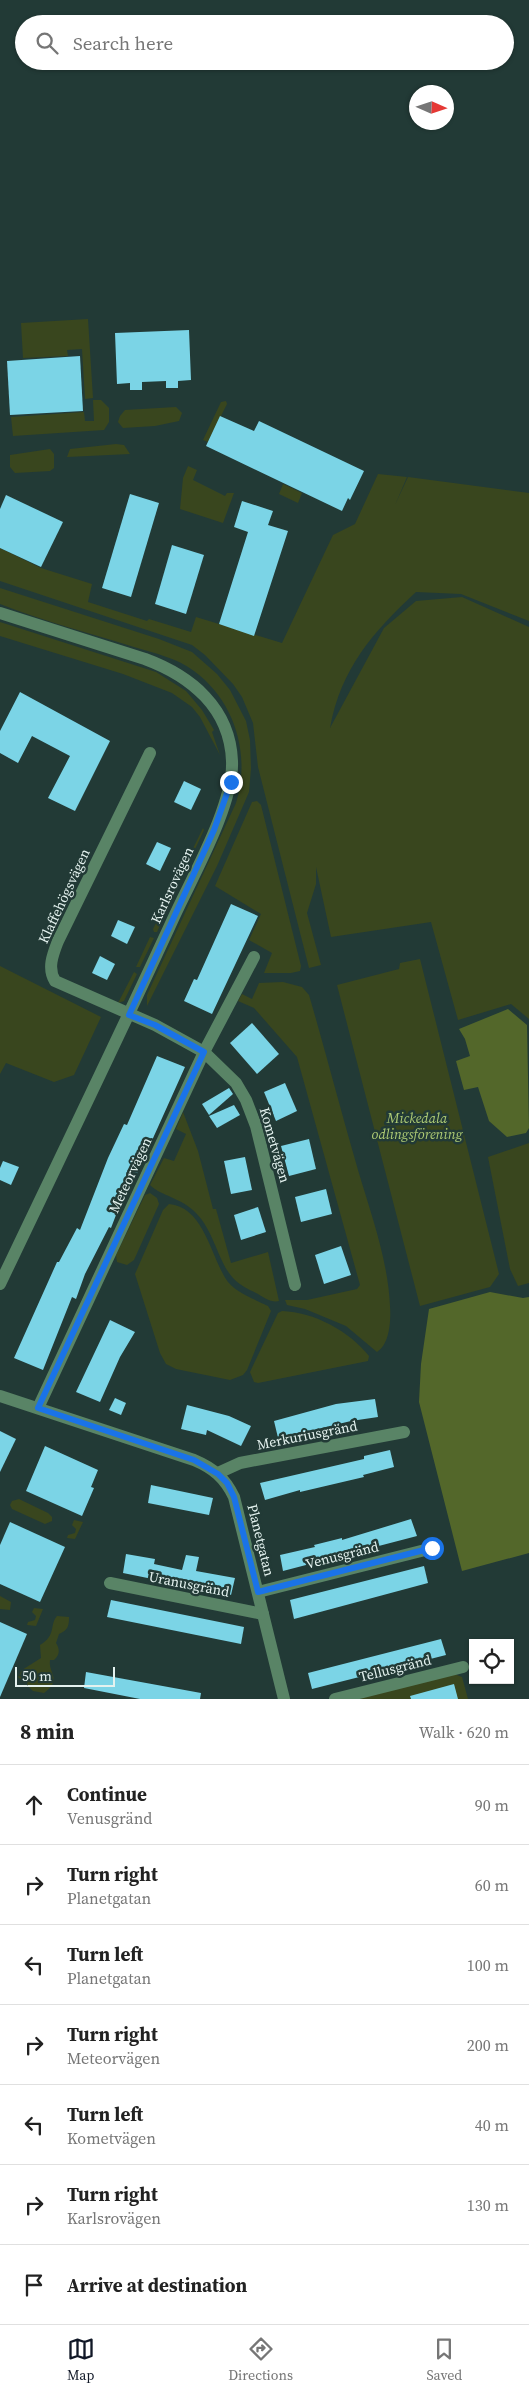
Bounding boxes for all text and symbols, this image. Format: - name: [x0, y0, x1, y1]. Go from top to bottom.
- search box: [15, 15, 514, 70]
- icon: search: [33, 29, 61, 57]
- text: Search here: [73, 30, 173, 56]
- north arrow: [409, 85, 454, 130]
- route end: [220, 771, 243, 794]
- street label: Karlsrovägen: [146, 843, 199, 927]
- street label: Klaffehögsvägen: [33, 845, 95, 947]
- street label: Kometvägen: [255, 1105, 295, 1186]
- park label: Mickedala odlingsförening: [372, 1108, 464, 1144]
- street label: Meteorvägen: [104, 1133, 157, 1216]
- street label: Merkuriusgränd: [255, 1415, 359, 1455]
- street label: Planetgatan: [242, 1502, 280, 1579]
- street label: Venusgränd: [303, 1536, 381, 1574]
- route start: [421, 1537, 444, 1560]
- street label: Uranusgränd: [147, 1566, 231, 1602]
- map controls: [469, 1639, 514, 1684]
- button: locate: [469, 1639, 514, 1684]
- street label: Tellusgränd: [357, 1649, 433, 1687]
- scale bar: [15, 1664, 115, 1687]
- text: 50 m: [22, 1666, 52, 1686]
- text: 8 min: [20, 1717, 75, 1746]
- text: Walk · 620 m: [419, 1721, 509, 1743]
- text: Continue: [67, 1781, 147, 1807]
- icon: ahead: [20, 1791, 48, 1819]
- text: 90 m: [475, 1794, 509, 1816]
- text: Venusgränd: [67, 1807, 152, 1829]
- text: Turn right: [67, 1861, 158, 1887]
- icon: right: [20, 1871, 48, 1899]
- text: 60 m: [475, 1874, 509, 1896]
- text: Planetgatan: [67, 1887, 151, 1909]
- text: Turn left: [67, 1941, 143, 1967]
- icon: left: [20, 1951, 48, 1979]
- text: 100 m: [467, 1954, 509, 1976]
- text: Planetgatan: [67, 1967, 151, 1989]
- text: Turn right: [67, 2021, 158, 2047]
- icon: right: [20, 2031, 48, 2059]
- text: 200 m: [467, 2034, 509, 2056]
- text: Meteorvägen: [67, 2047, 160, 2069]
- text: Turn left: [67, 2101, 143, 2127]
- icon: left: [20, 2111, 48, 2139]
- text: 40 m: [475, 2114, 509, 2136]
- text: Kometvägen: [67, 2127, 156, 2149]
- text: Turn right: [67, 2181, 158, 2207]
- icon: right: [20, 2191, 48, 2219]
- text: 130 m: [467, 2194, 509, 2216]
- text: Karlsrovägen: [67, 2207, 161, 2229]
- icon: arrive: [20, 2271, 48, 2299]
- text: Arrive at destination: [67, 2272, 247, 2298]
- tab: Map: [67, 2335, 95, 2385]
- tab: Directions: [228, 2335, 293, 2385]
- tab: Saved: [426, 2335, 462, 2385]

